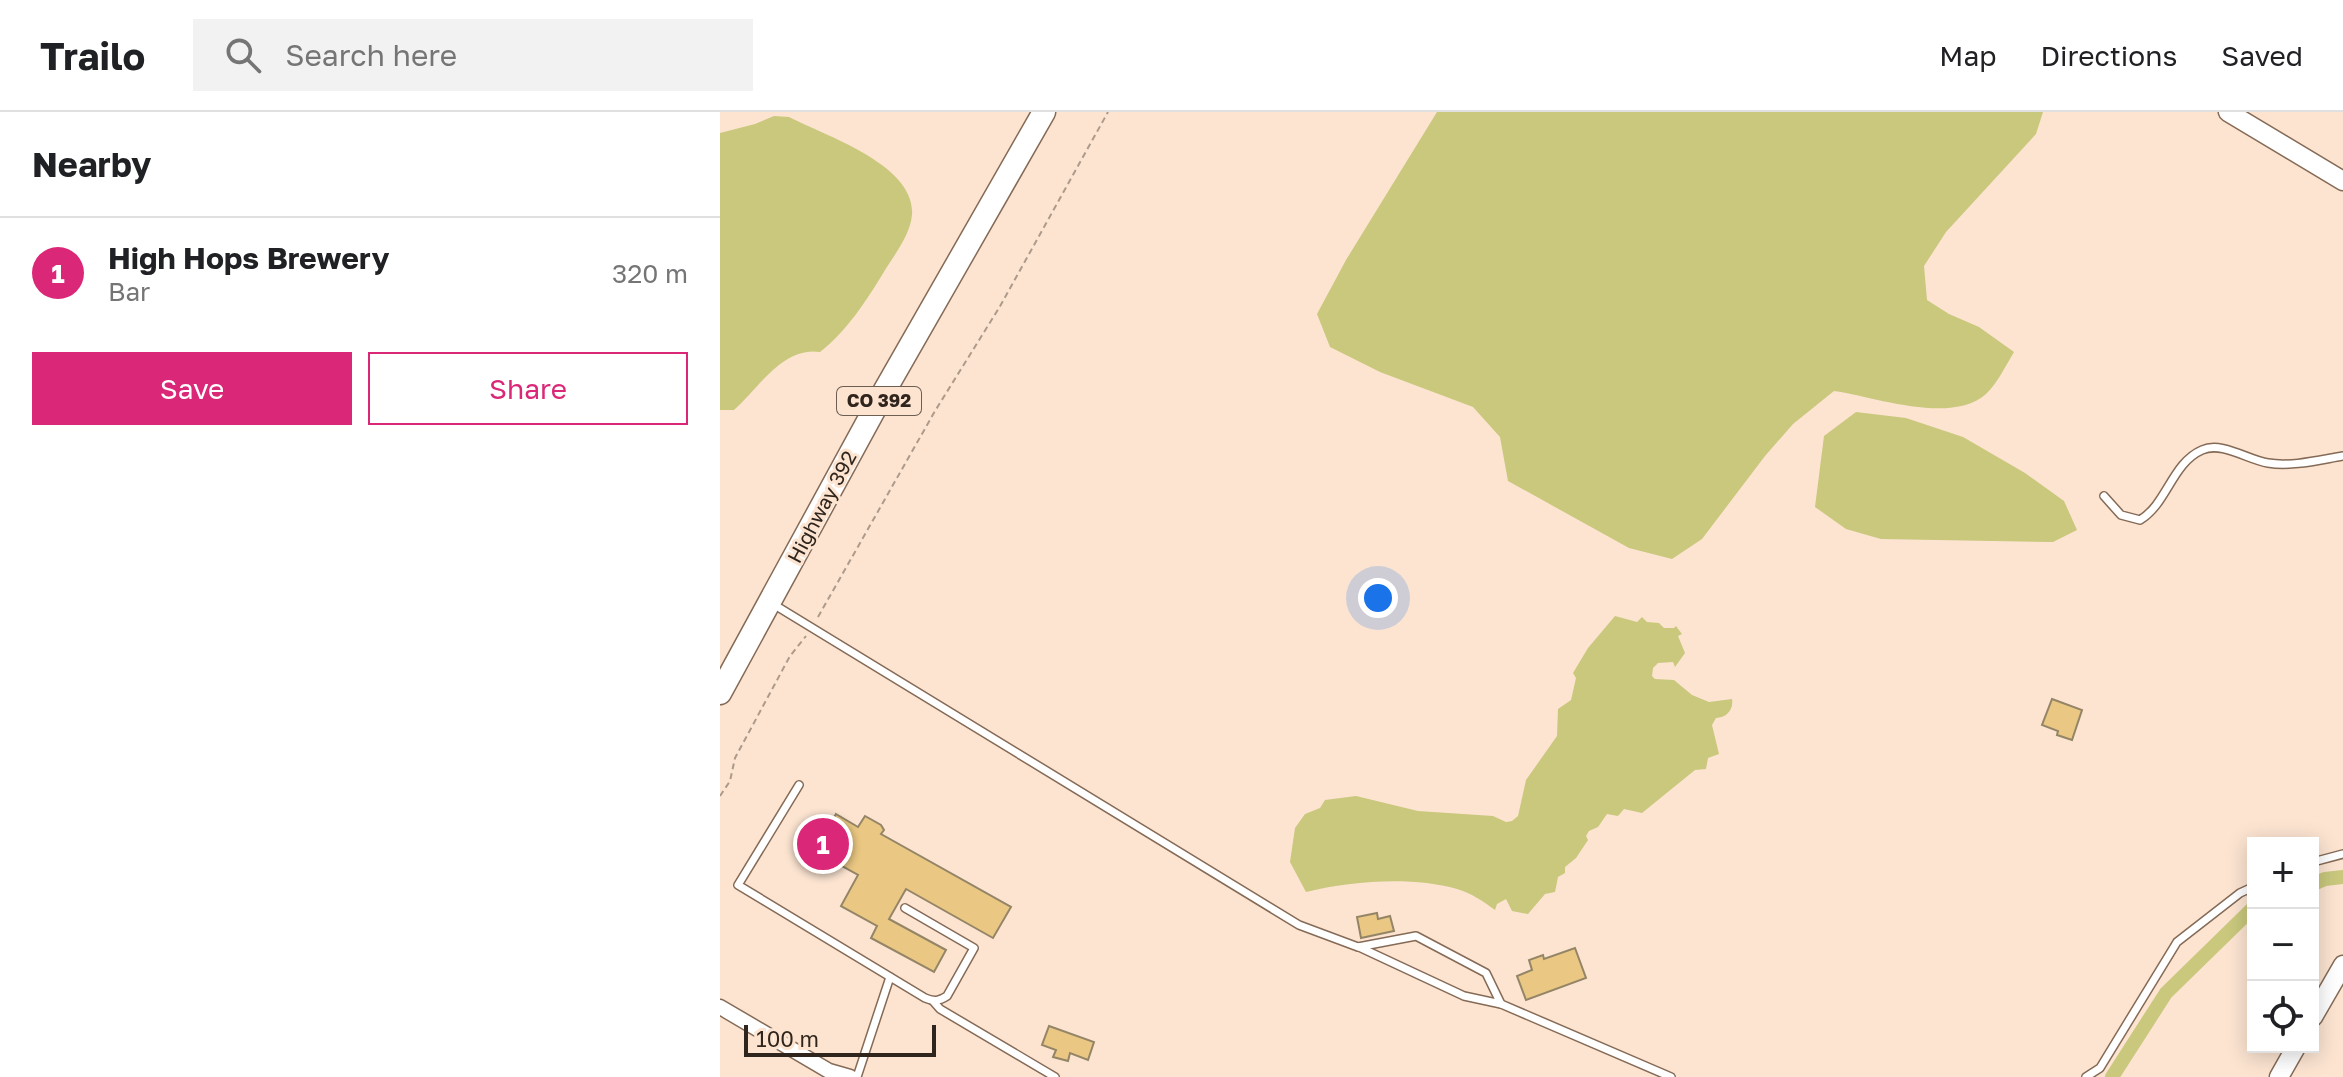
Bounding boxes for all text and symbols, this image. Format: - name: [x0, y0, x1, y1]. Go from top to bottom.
- search box: [193, 19, 753, 91]
- text: Trailo: [40, 33, 145, 78]
- icon: search: [221, 33, 265, 77]
- text: Search here: [285, 37, 457, 73]
- text: Map: [1939, 39, 1996, 72]
- text: Directions: [2040, 39, 2177, 72]
- text: Saved: [2221, 39, 2303, 72]
- text: Nearby: [32, 144, 152, 184]
- text: High Hops Brewery: [108, 240, 390, 276]
- text: 1: [51, 258, 65, 289]
- text: 320 m: [612, 258, 688, 289]
- text: Bar: [108, 276, 150, 307]
- button: Save: [32, 352, 352, 425]
- button: Share: [368, 352, 688, 425]
- road number: CO 392: [837, 387, 921, 415]
- street label: Highway 392: [782, 446, 861, 567]
- your location: [1358, 578, 1398, 618]
- pin: 1: [797, 814, 849, 874]
- map controls: [2247, 837, 2319, 1053]
- button: +: [2247, 837, 2319, 909]
- button: −: [2247, 909, 2319, 981]
- button: locate: [2247, 981, 2319, 1053]
- scale bar: [744, 1021, 936, 1057]
- text: 100 m: [756, 1025, 819, 1052]

